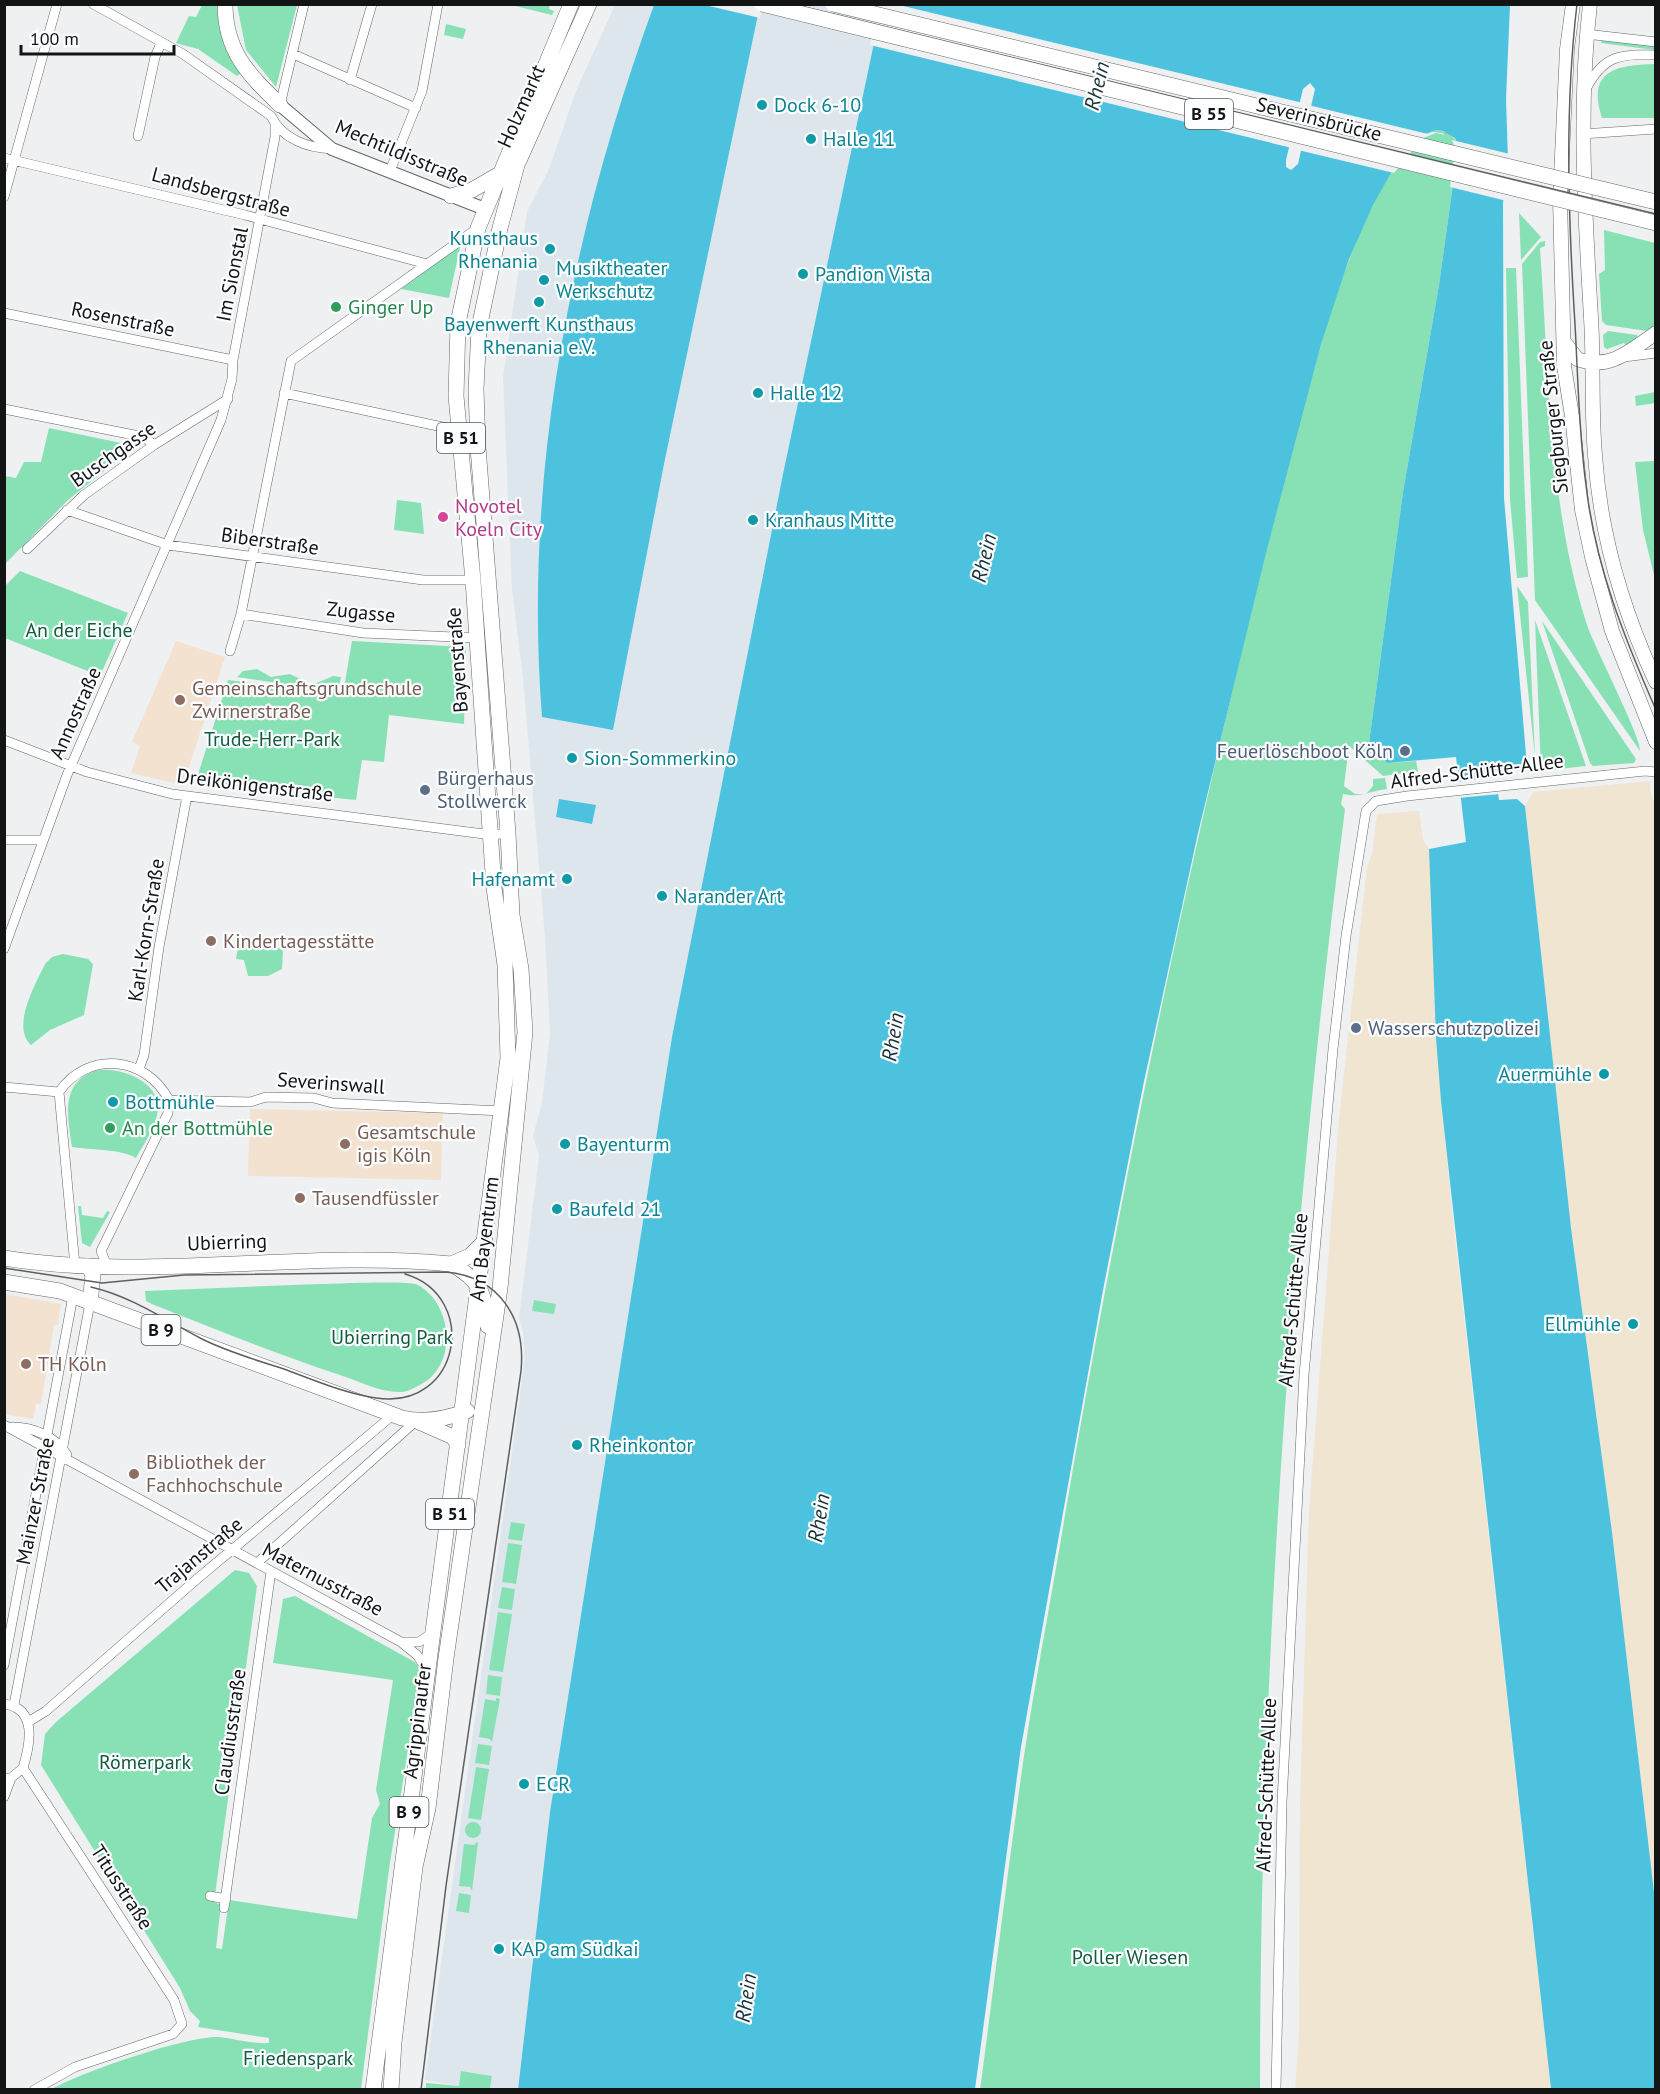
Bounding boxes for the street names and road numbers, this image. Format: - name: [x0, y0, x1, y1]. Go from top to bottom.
- street label: Holzmarkt: [491, 60, 551, 152]
- street label: Severinsbrücke: [1254, 91, 1384, 147]
- road number: B 55: [1185, 99, 1233, 129]
- street label: Mechtildisstraße: [331, 113, 473, 193]
- street label: Landsbergstraße: [149, 161, 293, 223]
- street label: Im Sionstal: [210, 224, 254, 324]
- street label: Rosenstraße: [69, 295, 177, 343]
- street label: Siegburger Straße: [1532, 339, 1574, 495]
- street label: Buschgasse: [65, 415, 161, 493]
- road number: B 51: [437, 423, 485, 453]
- street label: Biberstraße: [219, 521, 321, 561]
- street label: Zugasse: [325, 595, 397, 629]
- street label: Bayenstraße: [440, 606, 474, 714]
- street label: Annostraße: [43, 663, 107, 763]
- street label: Alfred-Schütte-Allee: [1389, 747, 1565, 795]
- street label: Dreikönigenstraße: [175, 762, 335, 808]
- street label: Karl-Korn-Straße: [122, 857, 170, 1003]
- street label: Severinswall: [276, 1066, 386, 1100]
- street label: Am Bayenturm: [463, 1175, 505, 1303]
- street label: Alfred-Schütte-Allee: [1272, 1212, 1314, 1388]
- street label: Ubierring: [187, 1228, 267, 1256]
- road number: B 9: [142, 1315, 180, 1345]
- street label: Mainzer Straße: [10, 1435, 60, 1567]
- road number: B 51: [426, 1499, 474, 1529]
- street label: Trajanstraße: [150, 1511, 248, 1599]
- street label: Maternusstraße: [258, 1536, 388, 1622]
- street label: Agrippinaufer: [397, 1662, 437, 1780]
- street label: Claudiusstraße: [208, 1667, 252, 1797]
- street label: Alfred-Schütte-Allee: [1250, 1697, 1282, 1873]
- road number: B 9: [390, 1797, 428, 1827]
- street label: Titusstraße: [85, 1840, 159, 1934]

